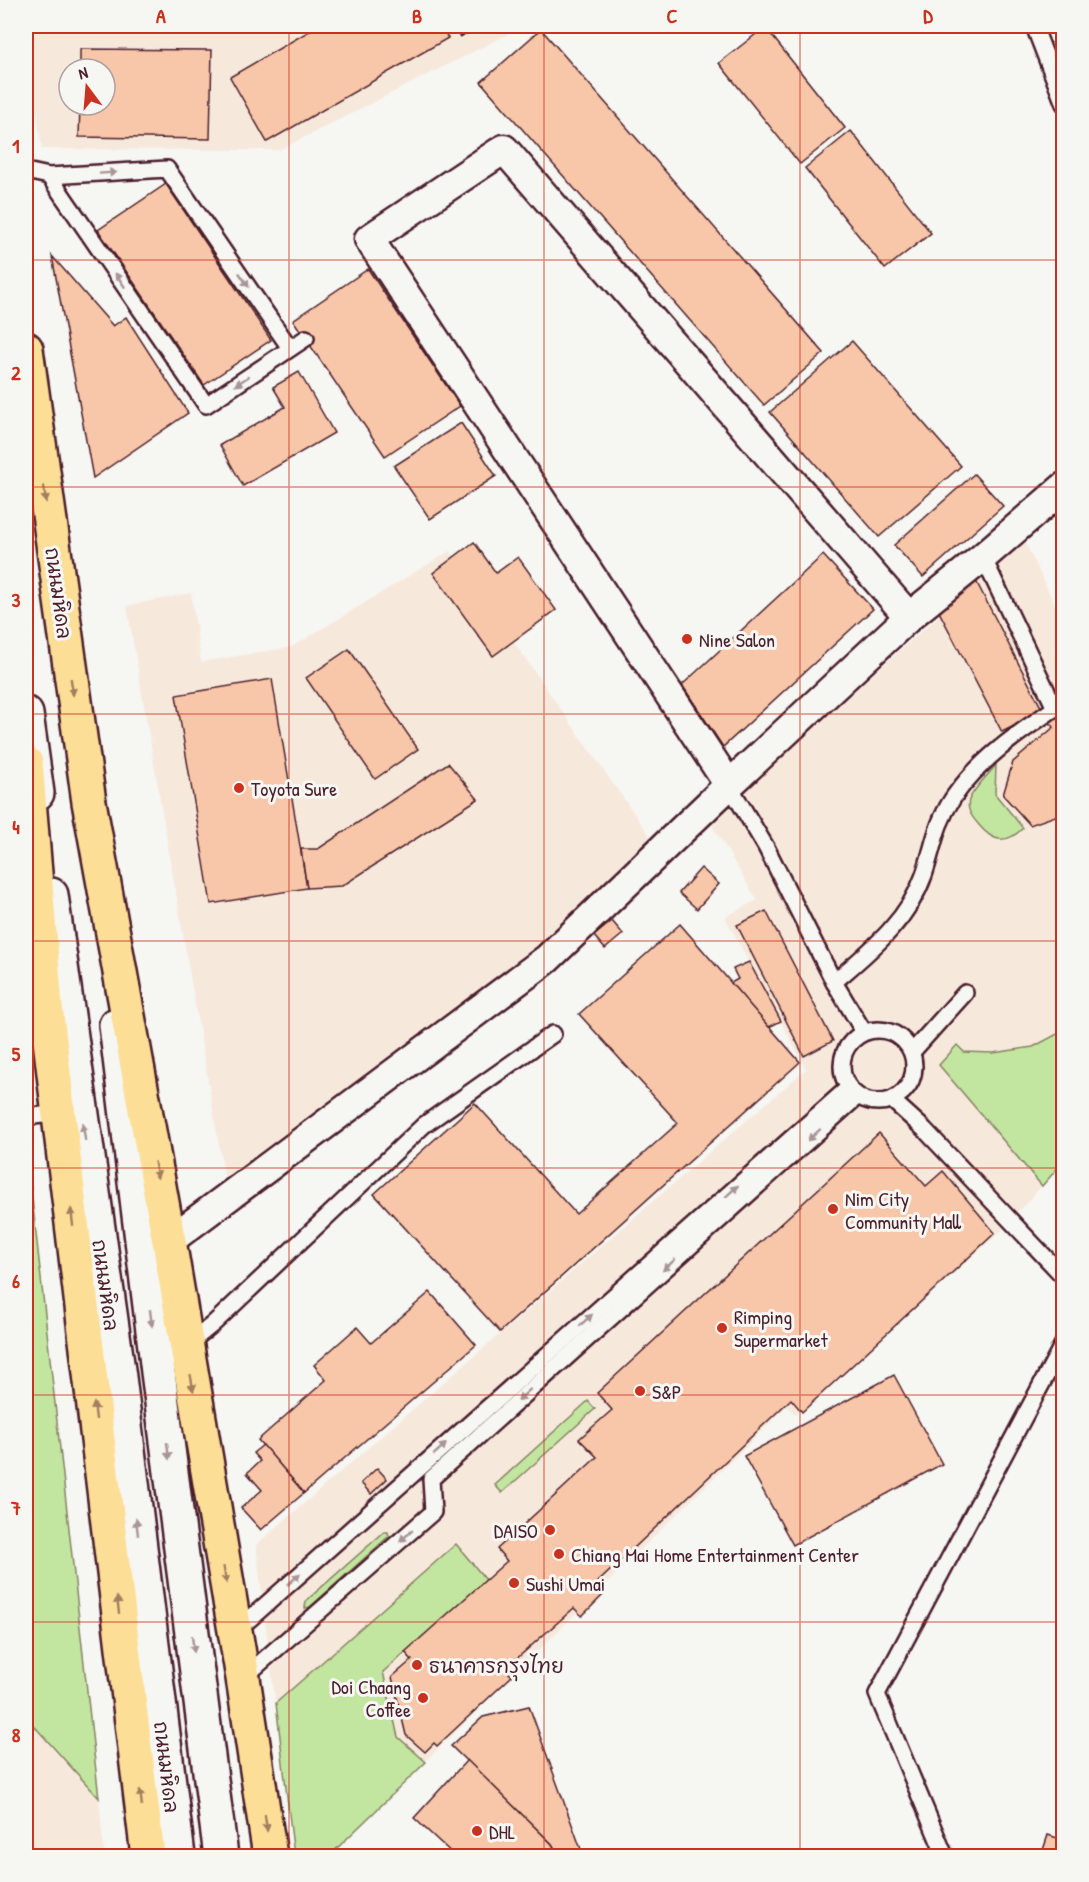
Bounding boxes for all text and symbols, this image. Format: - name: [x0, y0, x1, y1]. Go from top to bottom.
- text: A: [156, 2, 166, 29]
- text: B: [412, 2, 422, 29]
- text: C: [667, 2, 678, 29]
- text: D: [923, 2, 933, 29]
- north arrow: [57, 57, 117, 117]
- text: N: [76, 61, 90, 84]
- text: 1: [12, 132, 20, 159]
- one-way arrow: [98, 168, 117, 177]
- one-way arrow: [115, 272, 126, 288]
- one-way arrow: [238, 272, 250, 288]
- text: 2: [11, 359, 21, 386]
- one-way arrow: [234, 375, 250, 386]
- one-way arrow: [41, 485, 50, 504]
- street label: ถนนมหิดล: [39, 546, 79, 640]
- text: 3: [12, 586, 21, 613]
- place label: Nine Salon: [699, 626, 775, 653]
- marker: Nine Salon: [680, 632, 694, 646]
- one-way arrow: [68, 678, 77, 697]
- place label: Toyota Sure: [251, 775, 337, 802]
- marker: Toyota Sure: [232, 781, 246, 795]
- text: 4: [12, 813, 20, 840]
- text: 5: [12, 1040, 21, 1067]
- one-way arrow: [80, 1122, 89, 1141]
- one-way arrow: [807, 1128, 822, 1141]
- one-way arrow: [151, 1160, 160, 1179]
- one-way arrow: [724, 1185, 739, 1198]
- place label: Nim City Community Mall: [845, 1185, 961, 1235]
- marker: Nim City Community Mall: [826, 1202, 840, 1216]
- one-way arrow: [67, 1208, 77, 1227]
- street label: ถนนมหิดล: [86, 1238, 126, 1332]
- one-way arrow: [662, 1258, 677, 1271]
- text: 6: [12, 1267, 20, 1294]
- place label: Rimping Supermarket: [734, 1303, 829, 1353]
- one-way arrow: [146, 1309, 156, 1328]
- one-way arrow: [578, 1314, 593, 1327]
- marker: Rimping Supermarket: [715, 1321, 729, 1335]
- one-way arrow: [188, 1373, 197, 1392]
- place label: S&P: [652, 1378, 681, 1405]
- marker: S&P: [633, 1384, 647, 1398]
- one-way arrow: [517, 1388, 532, 1401]
- one-way arrow: [90, 1402, 100, 1421]
- one-way arrow: [163, 1441, 173, 1460]
- one-way arrow: [432, 1443, 447, 1456]
- text: 7: [10, 1494, 21, 1521]
- place label: DAISO: [494, 1517, 538, 1544]
- one-way arrow: [132, 1518, 142, 1537]
- marker: DAISO: [543, 1523, 557, 1537]
- one-way arrow: [399, 1529, 414, 1542]
- place label: Chiang Mai Home Entertainment Center: [571, 1541, 859, 1568]
- marker: Chiang Mai Home Entertainment Center: [552, 1547, 566, 1561]
- one-way arrow: [221, 1565, 230, 1584]
- place label: Sushi Umai: [526, 1570, 605, 1597]
- one-way arrow: [286, 1573, 301, 1586]
- marker: Sushi Umai: [507, 1576, 521, 1590]
- one-way arrow: [113, 1595, 123, 1614]
- one-way arrow: [188, 1635, 198, 1654]
- place label: ธนาคารกรุงไทย: [429, 1652, 564, 1682]
- marker: ธนาคารกรุงไทย: [410, 1658, 424, 1672]
- place label: Doi Chaang Coffee: [331, 1673, 411, 1723]
- marker: Doi Chaang Coffee: [416, 1691, 430, 1705]
- street label: ถนนมหิดล: [148, 1720, 186, 1814]
- text: 8: [12, 1721, 21, 1748]
- one-way arrow: [136, 1789, 146, 1808]
- one-way arrow: [261, 1814, 270, 1833]
- place label: DHL: [489, 1818, 515, 1845]
- marker: DHL: [470, 1824, 484, 1838]

